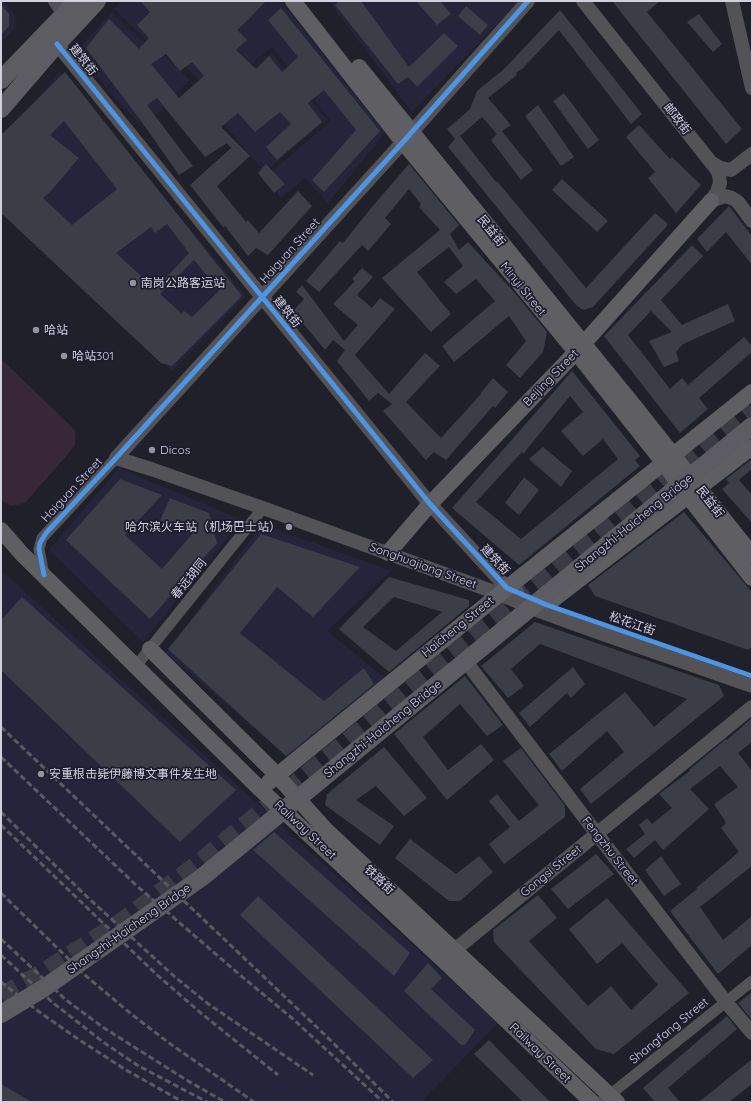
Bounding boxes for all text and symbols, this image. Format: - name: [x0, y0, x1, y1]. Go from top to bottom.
- street label: 建筑街: [66, 41, 100, 79]
- street label: 邮政街: [660, 100, 694, 138]
- street label: 民益街: [474, 212, 508, 250]
- street label: Haiguan Street: [257, 215, 323, 287]
- street label: Minyi Street: [497, 259, 549, 319]
- place label: 南岗公路客运站: [141, 276, 225, 290]
- marker: 南岗公路客运站: [128, 278, 138, 288]
- street label: 建筑街: [270, 293, 304, 331]
- place label: 哈站: [44, 323, 68, 337]
- marker: 哈站: [31, 325, 41, 335]
- street label: Beijing Street: [520, 347, 582, 409]
- place label: 哈站301: [72, 349, 114, 363]
- marker: 哈站301: [59, 351, 69, 361]
- place label: Dicos: [160, 443, 190, 457]
- marker: Dicos: [147, 445, 157, 455]
- street label: Haiguan Street: [38, 455, 106, 525]
- street label: Shangzhi-Haicheng Bridge: [572, 471, 696, 575]
- street label: 民益街: [693, 483, 727, 521]
- place label: 哈尔滨火车站（机场巴士站）: [125, 520, 281, 534]
- marker: 哈尔滨火车站（机场巴士站）: [284, 522, 294, 532]
- street label: Songhuajiang Street: [367, 540, 479, 592]
- street label: 建筑街: [477, 542, 513, 578]
- street label: 春远胡同: [168, 556, 210, 602]
- street label: Haicheng Street: [419, 593, 497, 661]
- street label: 松花江街: [607, 609, 657, 639]
- street label: Shangzhi-Haicheng Bridge: [321, 677, 445, 781]
- place label: 安重根击毙伊藤博文事件发生地: [49, 767, 217, 781]
- marker: 安重根击毙伊藤博文事件发生地: [36, 769, 46, 779]
- street label: Railway Street: [271, 798, 339, 862]
- street label: Fengzhu Street: [579, 814, 641, 888]
- street label: Gongsi Street: [518, 842, 584, 900]
- street label: 铁路街: [361, 862, 397, 898]
- street label: Shangzhi-Haicheng Bridge: [65, 881, 193, 977]
- street label: Shangfang Street: [627, 995, 711, 1067]
- street label: Railway Street: [506, 1020, 574, 1086]

